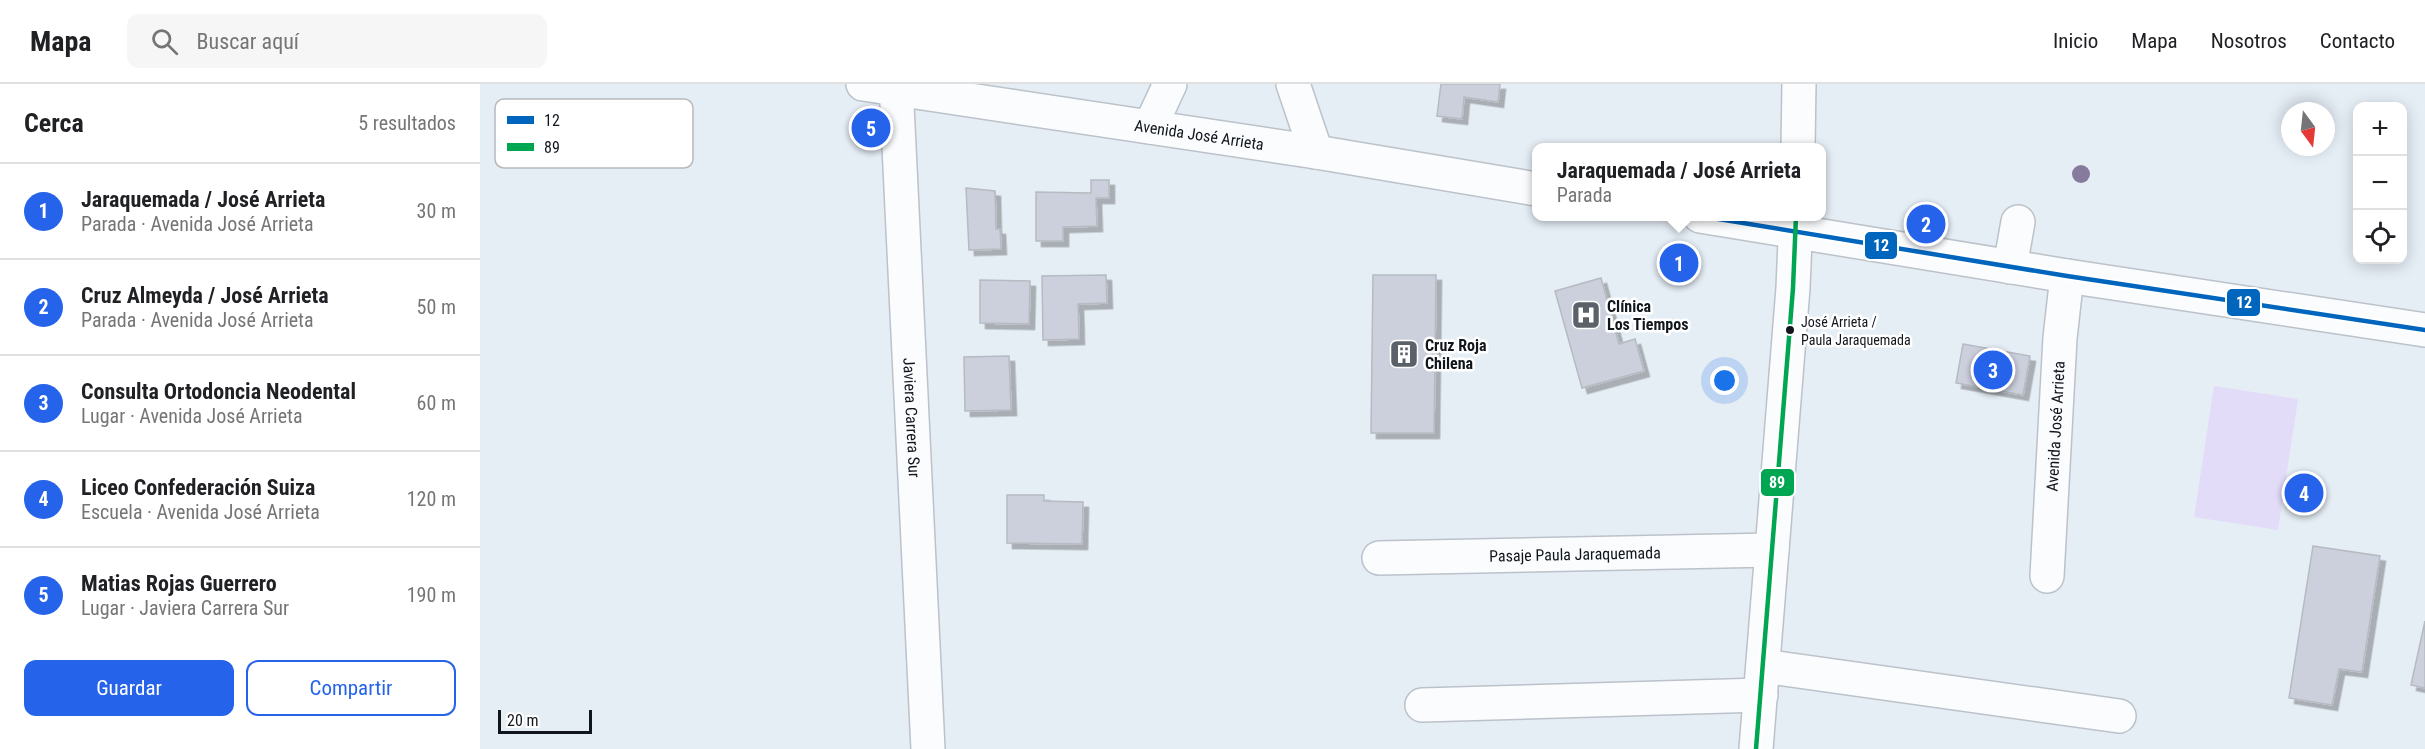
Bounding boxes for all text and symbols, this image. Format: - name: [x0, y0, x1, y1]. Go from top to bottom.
- search box: [127, 14, 547, 68]
- text: Mapa: [30, 25, 91, 58]
- icon: search: [148, 25, 181, 58]
- text: Buscar aquí: [196, 29, 299, 54]
- text: Inicio: [2053, 29, 2098, 53]
- text: Mapa: [2131, 29, 2178, 53]
- text: Nosotros: [2211, 29, 2287, 53]
- text: Contacto: [2320, 29, 2395, 53]
- legend: [495, 99, 693, 168]
- north arrow: [2281, 102, 2335, 156]
- map controls: [2353, 102, 2407, 264]
- button: +: [2353, 102, 2407, 156]
- pin: 5: [852, 106, 890, 150]
- text: Cerca: [24, 108, 84, 138]
- text: 5 resultados: [358, 111, 456, 135]
- text: 12: [544, 111, 560, 130]
- street label: Avenida José Arrieta: [1133, 115, 1265, 154]
- text: 89: [544, 138, 560, 157]
- popup: [1532, 143, 1826, 221]
- button: −: [2353, 156, 2407, 210]
- text: Jaraquemada / José Arrieta: [1557, 158, 1801, 183]
- text: Parada: [1557, 183, 1612, 207]
- text: Jaraquemada / José Arrieta: [81, 187, 325, 212]
- text: 1: [38, 199, 49, 223]
- text: 30 m: [417, 199, 456, 223]
- pin: 2: [1906, 202, 1946, 246]
- button: locate: [2353, 210, 2407, 264]
- text: Parada · Avenida José Arrieta: [81, 212, 314, 236]
- line badge: 12: [1864, 231, 1898, 260]
- text: 12: [1873, 236, 1889, 255]
- pin: 1: [1660, 240, 1698, 285]
- text: Cruz Almeyda / José Arrieta: [81, 283, 329, 308]
- line badge: 12: [2226, 288, 2261, 317]
- text: 12: [2236, 293, 2252, 312]
- text: 2: [38, 295, 49, 319]
- text: 50 m: [417, 295, 456, 319]
- place label: Clínica Los Tiempos: [1607, 297, 1689, 334]
- hospital icon: Clínica Los Tiempos: [1570, 299, 1602, 331]
- text: Parada · Avenida José Arrieta: [81, 308, 314, 332]
- place label: José Arrieta / Paula Jaraquemada: [1801, 314, 1911, 348]
- marker: José Arrieta / Paula Jaraquemada: [1784, 324, 1796, 336]
- place label: Cruz Roja Chilena: [1425, 336, 1487, 373]
- building icon: Cruz Roja Chilena: [1388, 338, 1420, 370]
- pin: 3: [1974, 348, 2012, 392]
- street label: Javiera Carrera Sur: [900, 357, 924, 478]
- street label: Avenida José Arrieta: [2042, 361, 2068, 492]
- your location: [1710, 366, 1739, 395]
- text: Consulta Ortodoncia Neodental: [81, 379, 356, 404]
- text: 3: [38, 391, 49, 415]
- text: 60 m: [417, 391, 456, 415]
- text: Lugar · Avenida José Arrieta: [81, 404, 303, 428]
- line badge: 89: [1760, 468, 1795, 497]
- pin: 4: [2284, 470, 2324, 516]
- text: 89: [1769, 473, 1785, 492]
- text: Liceo Confederación Suiza: [81, 475, 315, 500]
- text: 4: [38, 487, 49, 511]
- text: 120 m: [407, 487, 456, 511]
- text: Escuela · Avenida José Arrieta: [81, 500, 320, 524]
- street label: Pasaje Paula Jaraquemada: [1489, 543, 1661, 565]
- text: Matias Rojas Guerrero: [81, 571, 277, 596]
- text: 5: [38, 583, 49, 607]
- text: 190 m: [407, 583, 456, 607]
- text: Lugar · Javiera Carrera Sur: [81, 596, 289, 620]
- button: Guardar: [24, 660, 234, 716]
- button: Compartir: [246, 660, 456, 716]
- scale bar: [498, 707, 592, 734]
- text: 20 m: [507, 711, 539, 730]

